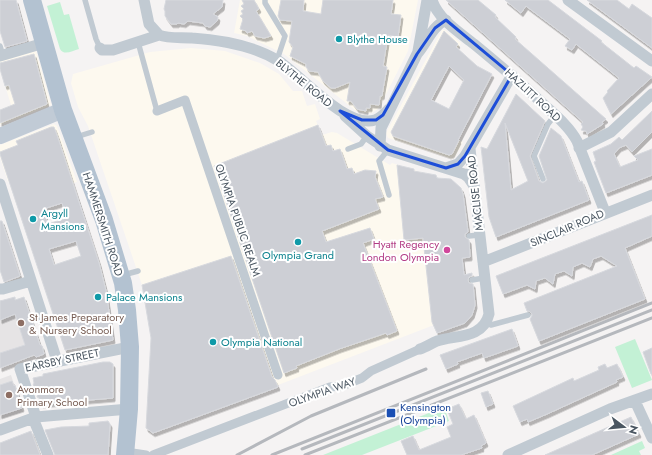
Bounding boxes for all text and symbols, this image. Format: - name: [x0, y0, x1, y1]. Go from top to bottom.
- place label: Blythe House: [347, 31, 408, 47]
- marker: Blythe House: [334, 34, 344, 44]
- street label: BLYTHE ROAD: [272, 55, 336, 111]
- street label: HAZLITT ROAD: [501, 65, 565, 126]
- street label: MACLISE ROAD: [463, 154, 487, 231]
- street label: OLYMPIA PUBLIC REALM: [211, 162, 265, 279]
- street label: HAMMERSMITH ROAD: [79, 170, 128, 278]
- place label: Argyll Mansions: [41, 205, 85, 234]
- street label: SINCLAIR ROAD: [528, 205, 607, 251]
- marker: Argyll Mansions: [28, 214, 38, 224]
- place label: Hyatt Regency London Olympia: [362, 236, 439, 265]
- marker: Olympia Grand: [293, 237, 303, 247]
- marker: Hyatt Regency London Olympia: [442, 245, 452, 255]
- place label: Olympia Grand: [262, 247, 334, 263]
- place label: Palace Mansions: [106, 289, 183, 305]
- marker: Palace Mansions: [93, 292, 103, 302]
- place label: St James Preparatory & Nursery School: [29, 309, 124, 338]
- marker: St James Preparatory & Nursery School: [16, 318, 26, 328]
- place label: Olympia National: [221, 334, 302, 350]
- marker: Olympia National: [208, 337, 218, 347]
- street label: EARSBY STREET: [24, 344, 100, 376]
- street label: OLYMPIA WAY: [286, 373, 358, 411]
- place label: Avonmore Primary School: [17, 381, 87, 410]
- marker: Avonmore Primary School: [4, 390, 14, 400]
- place label: Kensington (Olympia): [400, 399, 451, 428]
- marker: Kensington (Olympia): [385, 407, 397, 419]
- north arrow: [604, 407, 644, 447]
- text: N: [625, 423, 643, 436]

